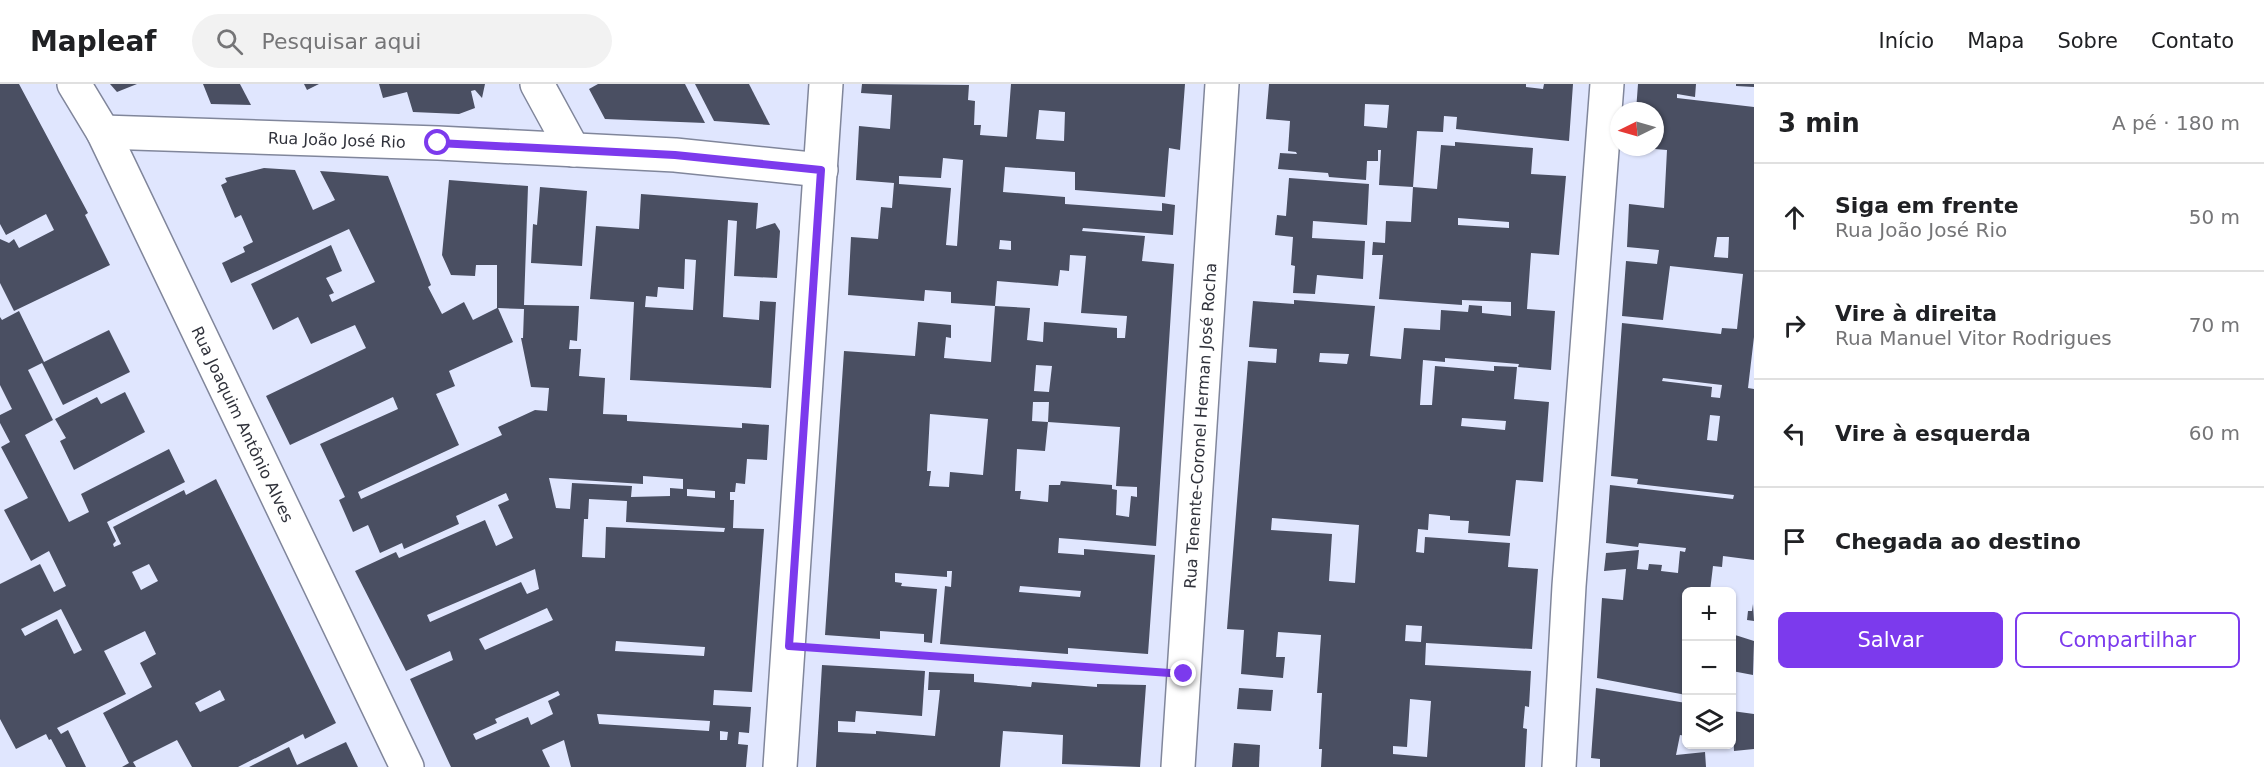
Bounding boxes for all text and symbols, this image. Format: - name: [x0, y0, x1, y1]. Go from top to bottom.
- search box: [192, 14, 612, 68]
- text: Mapleaf: [30, 25, 156, 58]
- icon: search: [213, 25, 246, 58]
- text: Pesquisar aqui: [261, 29, 421, 54]
- text: Início: [1879, 29, 1934, 53]
- text: Mapa: [1967, 29, 2024, 53]
- text: Sobre: [2057, 29, 2118, 53]
- text: Contato: [2151, 29, 2234, 53]
- north arrow: [1610, 102, 1664, 156]
- text: 3 min: [1778, 108, 1860, 138]
- text: A pé · 180 m: [2112, 111, 2240, 135]
- street label: Rua João José Rio: [268, 128, 406, 152]
- route start: [424, 129, 450, 155]
- text: Siga em frente: [1835, 193, 2019, 218]
- icon: ahead: [1778, 201, 1811, 234]
- text: 50 m: [2189, 205, 2240, 229]
- text: Rua João José Rio: [1835, 218, 2007, 242]
- street label: Rua Tenente-Coronel Herman José Rocha: [1181, 262, 1220, 589]
- text: Vire à direita: [1835, 301, 1997, 326]
- icon: right: [1778, 309, 1811, 342]
- text: 70 m: [2189, 313, 2240, 337]
- street label: Rua Joaquim Antônio Alves: [187, 323, 297, 525]
- text: Rua Manuel Vitor Rodrigues: [1835, 326, 2112, 350]
- icon: left: [1778, 417, 1811, 450]
- text: Vire à esquerda: [1835, 421, 2031, 446]
- text: 60 m: [2189, 421, 2240, 445]
- icon: arrive: [1778, 525, 1811, 558]
- text: Chegada ao destino: [1835, 529, 2081, 554]
- map controls: [1682, 587, 1736, 749]
- button: +: [1682, 587, 1736, 641]
- button: Salvar: [1778, 612, 2003, 668]
- button: Compartilhar: [2015, 612, 2240, 668]
- button: −: [1682, 641, 1736, 695]
- route end: [1170, 660, 1196, 686]
- button: layers: [1682, 695, 1736, 749]

